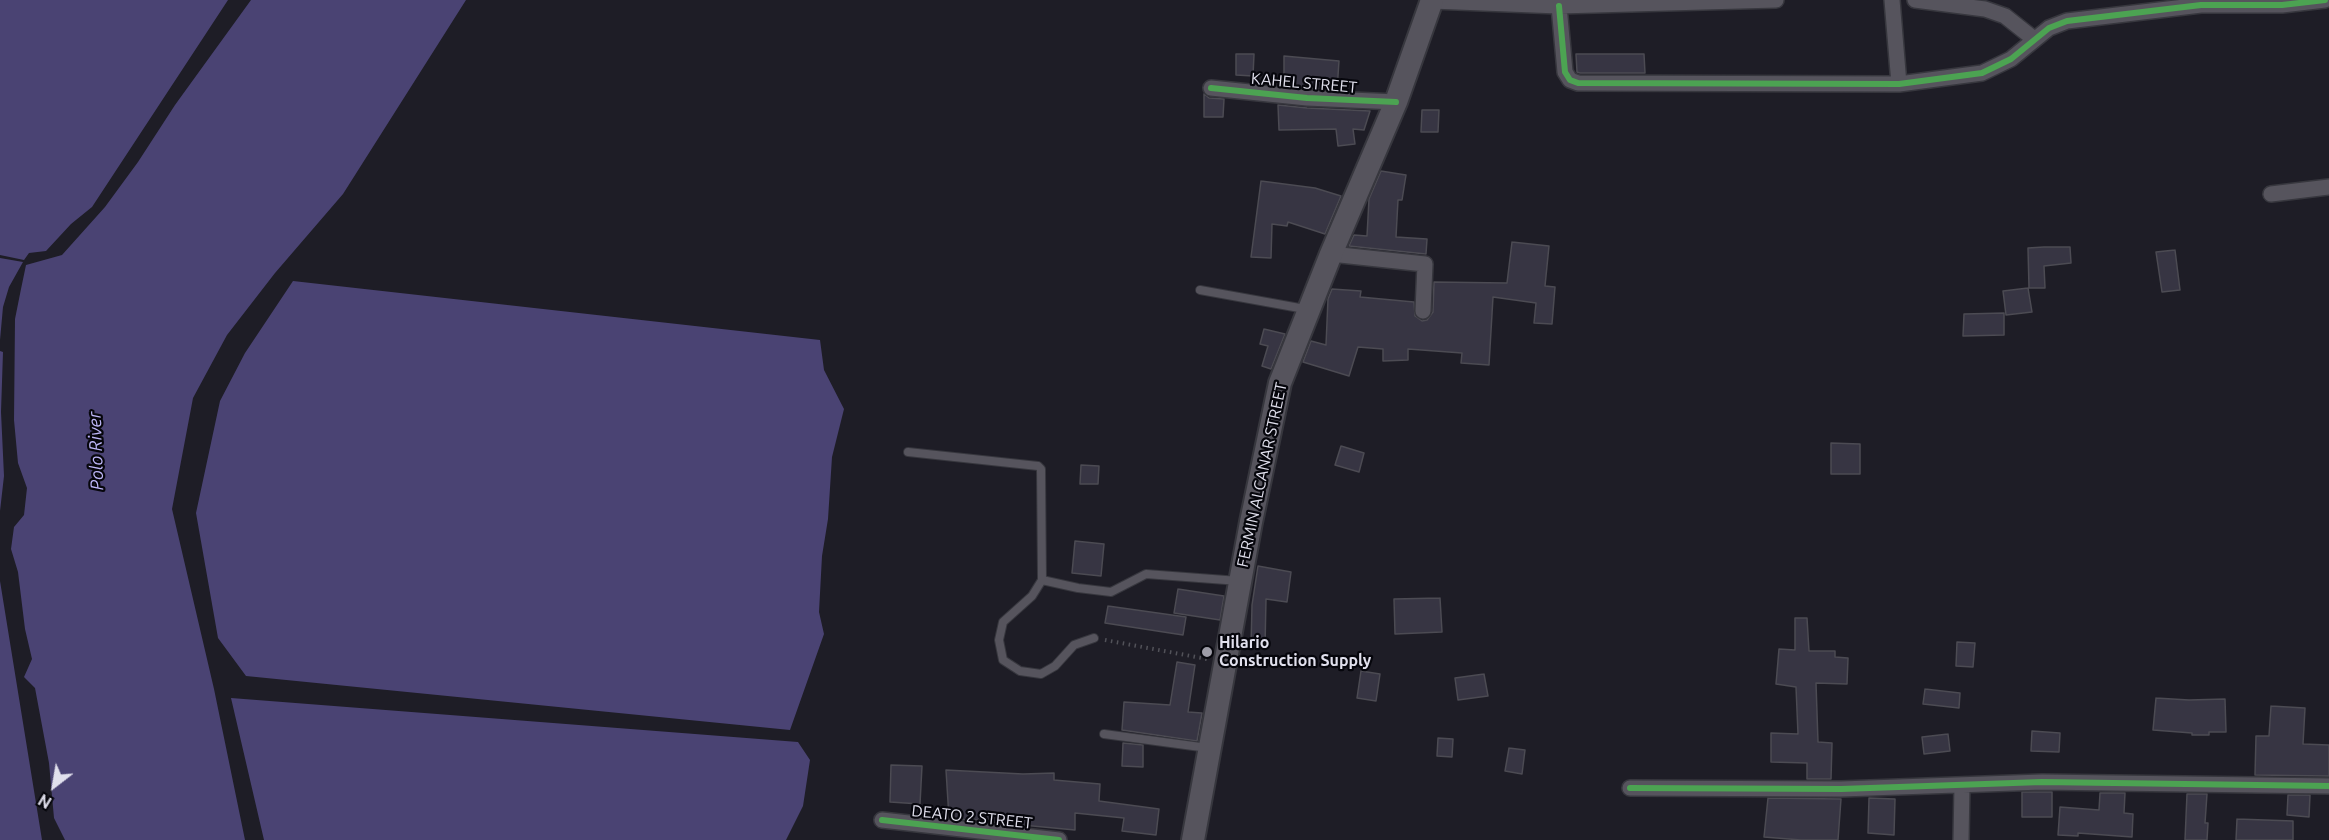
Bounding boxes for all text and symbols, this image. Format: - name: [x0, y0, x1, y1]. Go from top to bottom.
- street label: KAHEL STREET: [1250, 69, 1358, 97]
- street label: FERMIN ALCANAR STREET: [1233, 381, 1291, 569]
- water label: Polo River: [84, 411, 108, 491]
- place label: Hilario Construction Supply: [1219, 633, 1371, 671]
- marker: Hilario Construction Supply: [1200, 645, 1214, 659]
- north arrow: [24, 756, 84, 816]
- text: N: [35, 791, 54, 812]
- street label: DEATO 2 STREET: [911, 801, 1033, 833]

